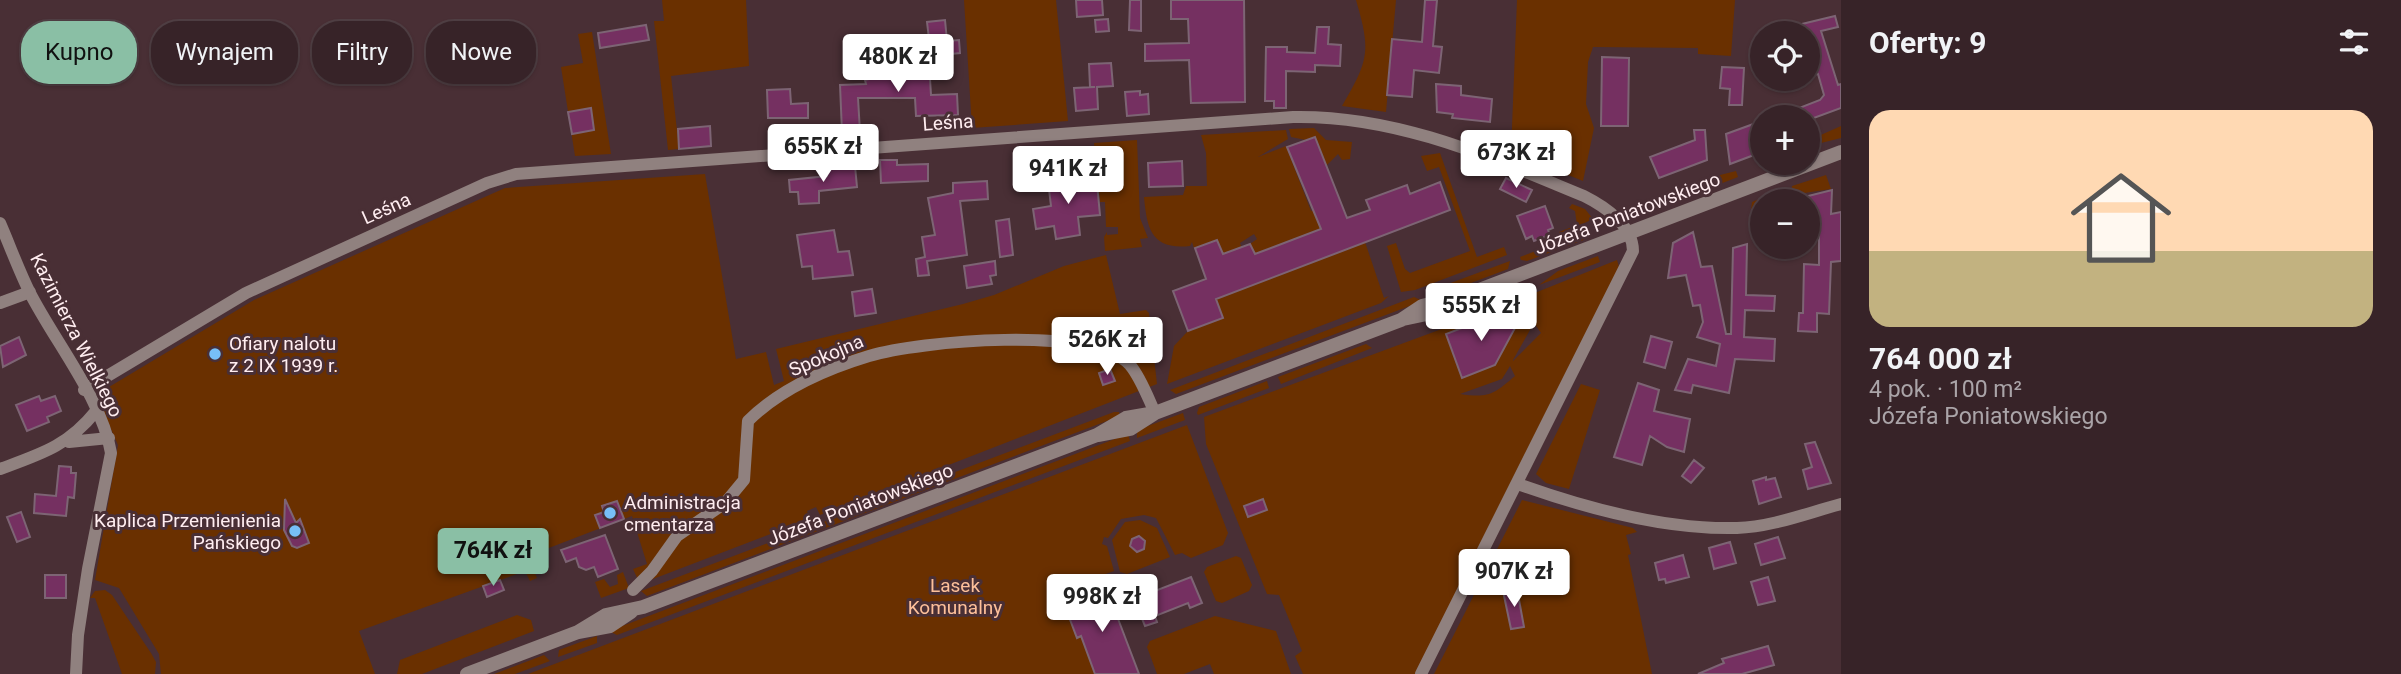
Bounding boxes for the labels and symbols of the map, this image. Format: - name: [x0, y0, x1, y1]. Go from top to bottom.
- pin: 480K zł: [833, 34, 963, 94]
- street label: Leśna: [922, 109, 974, 136]
- pin: 655K zł: [758, 124, 888, 184]
- pin: 673K zł: [1451, 130, 1581, 190]
- pin: 941K zł: [1003, 146, 1133, 206]
- street label: Józefa Poniatowskiego: [1531, 167, 1723, 260]
- street label: Leśna: [358, 188, 414, 229]
- street label: Kazimierza Wielkiego: [25, 250, 128, 421]
- pin: 555K zł: [1416, 284, 1546, 343]
- pin: 526K zł: [1042, 318, 1172, 377]
- street label: Spokojna: [786, 330, 867, 381]
- place label: Ofiary nalotu z 2 IX 1939 r.: [229, 332, 338, 377]
- marker: Ofiary nalotu z 2 IX 1939 r.: [207, 346, 223, 362]
- street label: Józefa Poniatowskiego: [764, 458, 956, 551]
- place label: Administracja cmentarza: [624, 491, 741, 536]
- marker: Administracja cmentarza: [602, 505, 618, 521]
- place label: Kaplica Przemienienia Pańskiego: [94, 509, 281, 554]
- marker: Kaplica Przemienienia Pańskiego: [287, 523, 303, 539]
- pin: 764K zł: [428, 528, 558, 588]
- pin: 907K zł: [1449, 550, 1579, 609]
- park label: Lasek Komunalny: [908, 574, 1002, 619]
- pin: 998K zł: [1037, 574, 1167, 634]

